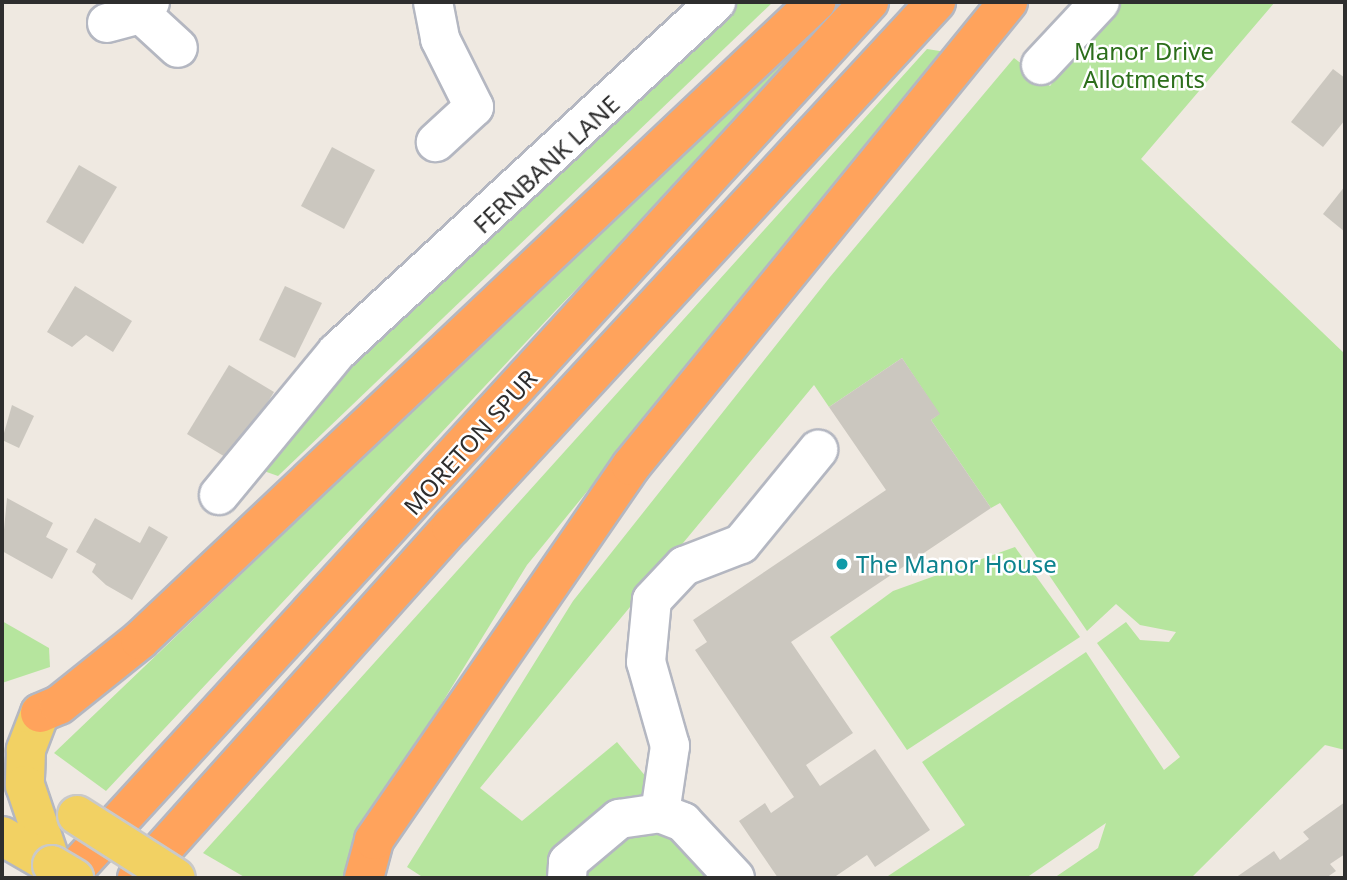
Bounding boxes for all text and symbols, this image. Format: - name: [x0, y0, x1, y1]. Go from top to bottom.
- park label: Manor Drive Allotments: [1074, 37, 1214, 93]
- street label: FERNBANK LANE: [467, 89, 625, 239]
- street label: MORETON SPUR: [397, 364, 543, 520]
- place label: The Manor House: [856, 550, 1057, 578]
- marker: The Manor House: [834, 556, 850, 572]

